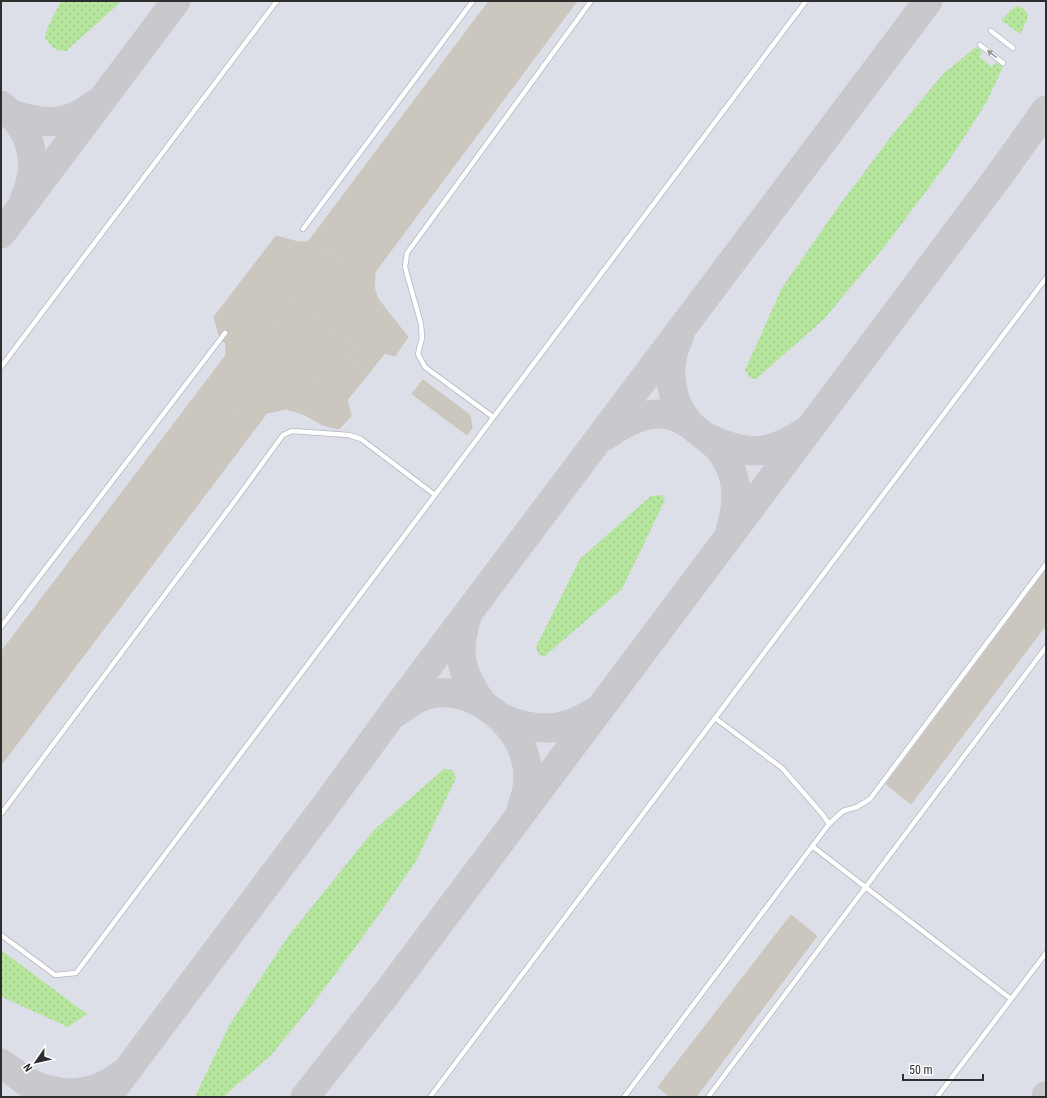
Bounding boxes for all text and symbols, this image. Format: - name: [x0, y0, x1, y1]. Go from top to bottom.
- one-way arrow: [986, 50, 997, 58]
- north arrow: [16, 1042, 56, 1082]
- scale bar: [903, 1056, 983, 1082]
- text: N: [21, 1061, 35, 1074]
- text: 50 m: [909, 1063, 933, 1077]

